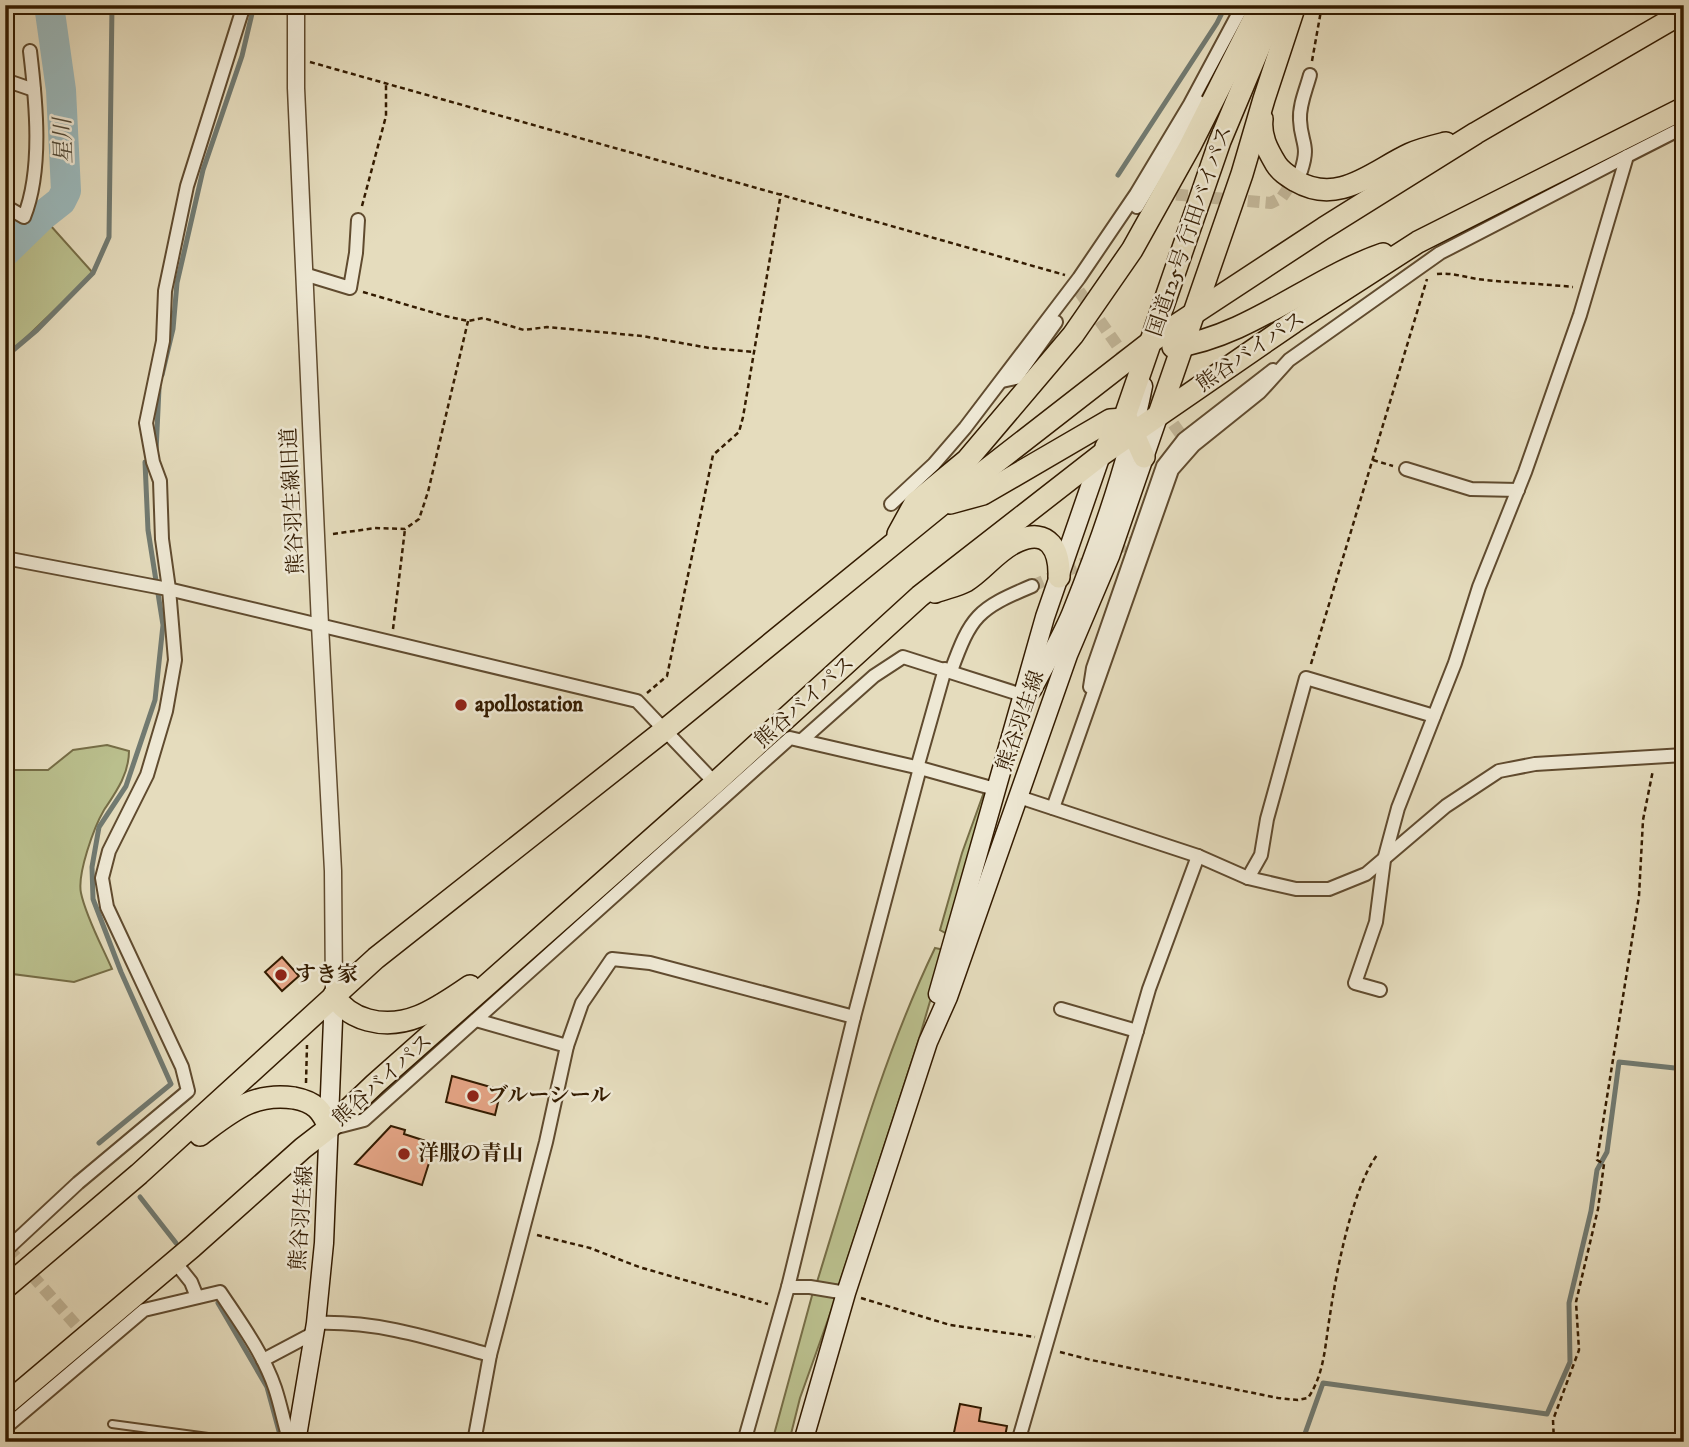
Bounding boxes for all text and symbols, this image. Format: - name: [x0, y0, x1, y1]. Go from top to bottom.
- water label: 星川: [49, 115, 79, 164]
- street label: 国道125号 行田バイパス: [1142, 122, 1238, 340]
- street label: 熊谷バイパス: [1192, 306, 1310, 398]
- street label: 熊谷羽生線旧道: [276, 427, 310, 575]
- street label: 熊谷バイパス: [750, 650, 860, 754]
- street label: 熊谷羽生線: [992, 667, 1050, 775]
- place label: apollostation: [475, 692, 584, 718]
- marker: apollostation: [453, 697, 469, 713]
- place label: すき家: [295, 962, 358, 988]
- marker: すき家: [273, 967, 289, 983]
- street label: 熊谷バイパス: [328, 1028, 438, 1132]
- place label: ブルーシール: [487, 1083, 611, 1109]
- marker: ブルーシール: [465, 1088, 481, 1104]
- place label: 洋服の青山: [418, 1141, 523, 1167]
- marker: 洋服の青山: [396, 1146, 412, 1162]
- street label: 熊谷羽生線: [285, 1165, 319, 1271]

